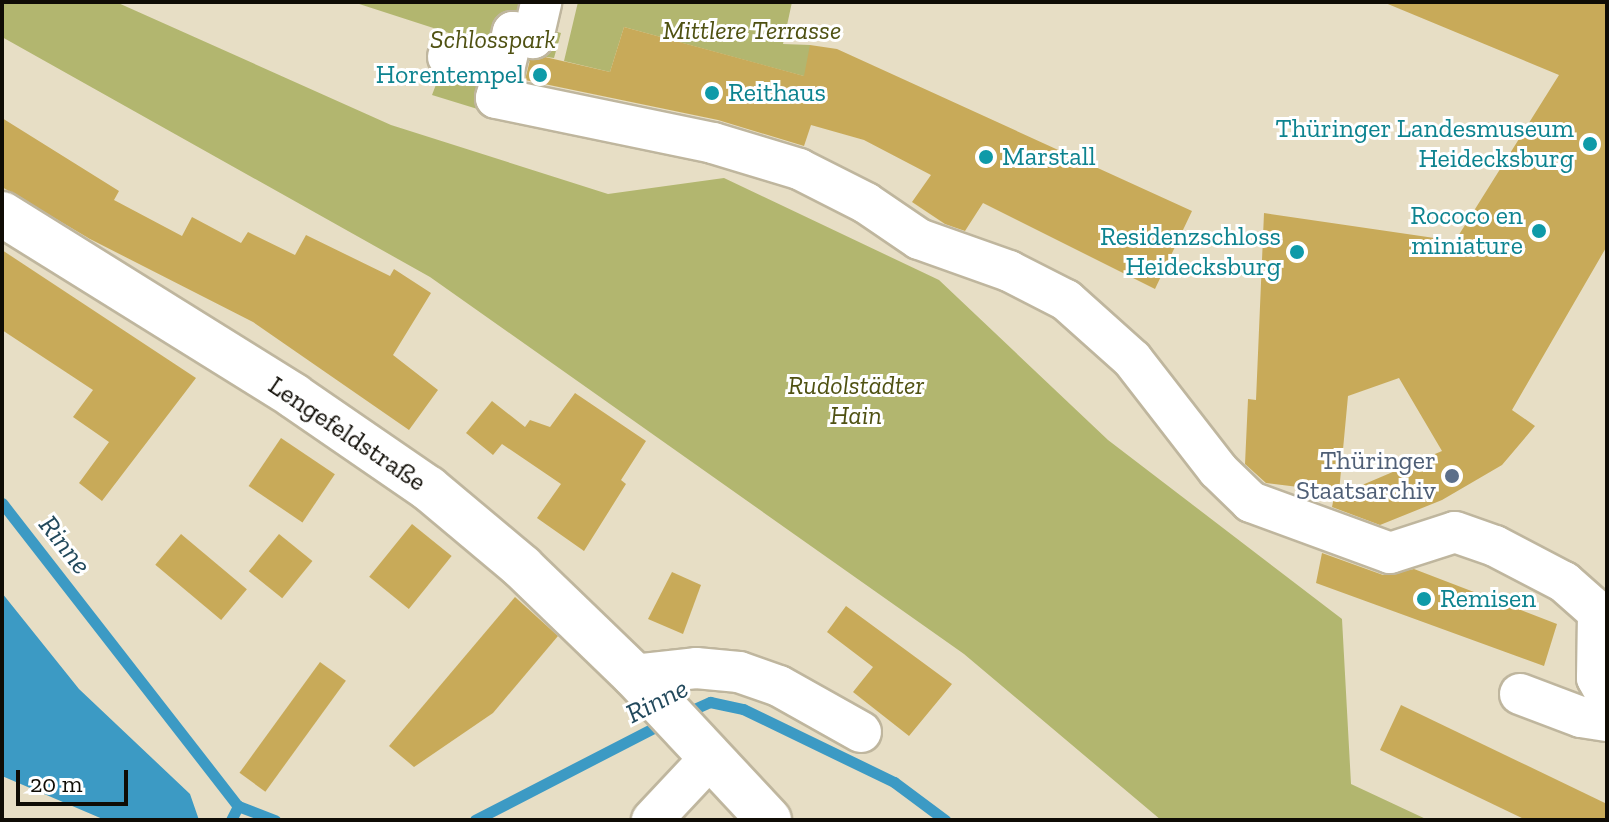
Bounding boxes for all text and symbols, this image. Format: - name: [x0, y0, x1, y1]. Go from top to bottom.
- park label: Mittlere Terrasse: [662, 15, 842, 47]
- park label: Schlosspark: [430, 24, 556, 56]
- place label: Horentempel: [376, 59, 524, 91]
- marker: Horentempel: [531, 66, 549, 84]
- place label: Reithaus: [728, 77, 826, 109]
- marker: Reithaus: [703, 84, 721, 102]
- place label: Thüringer Landesmuseum Heidecksburg: [1275, 113, 1574, 174]
- marker: Thüringer Landesmuseum Heidecksburg: [1581, 135, 1599, 153]
- place label: Marstall: [1002, 141, 1096, 173]
- marker: Marstall: [977, 148, 995, 166]
- place label: Rococo en miniature: [1410, 200, 1523, 262]
- place label: Residenzschloss Heidecksburg: [1100, 221, 1281, 282]
- marker: Rococo en miniature: [1530, 222, 1548, 240]
- marker: Residenzschloss Heidecksburg: [1288, 243, 1306, 261]
- street label: Lengefeldstraße: [262, 370, 432, 498]
- park label: Rudolstädter Hain: [788, 370, 924, 432]
- place label: Thüringer Staatsarchiv: [1296, 445, 1436, 506]
- marker: Thüringer Staatsarchiv: [1443, 467, 1461, 485]
- water label: Rinne: [32, 509, 98, 581]
- place label: Remisen: [1440, 583, 1536, 615]
- marker: Remisen: [1415, 590, 1433, 608]
- water label: Rinne: [620, 671, 694, 731]
- scale bar: [20, 754, 132, 804]
- text: 20 m: [30, 769, 82, 798]

